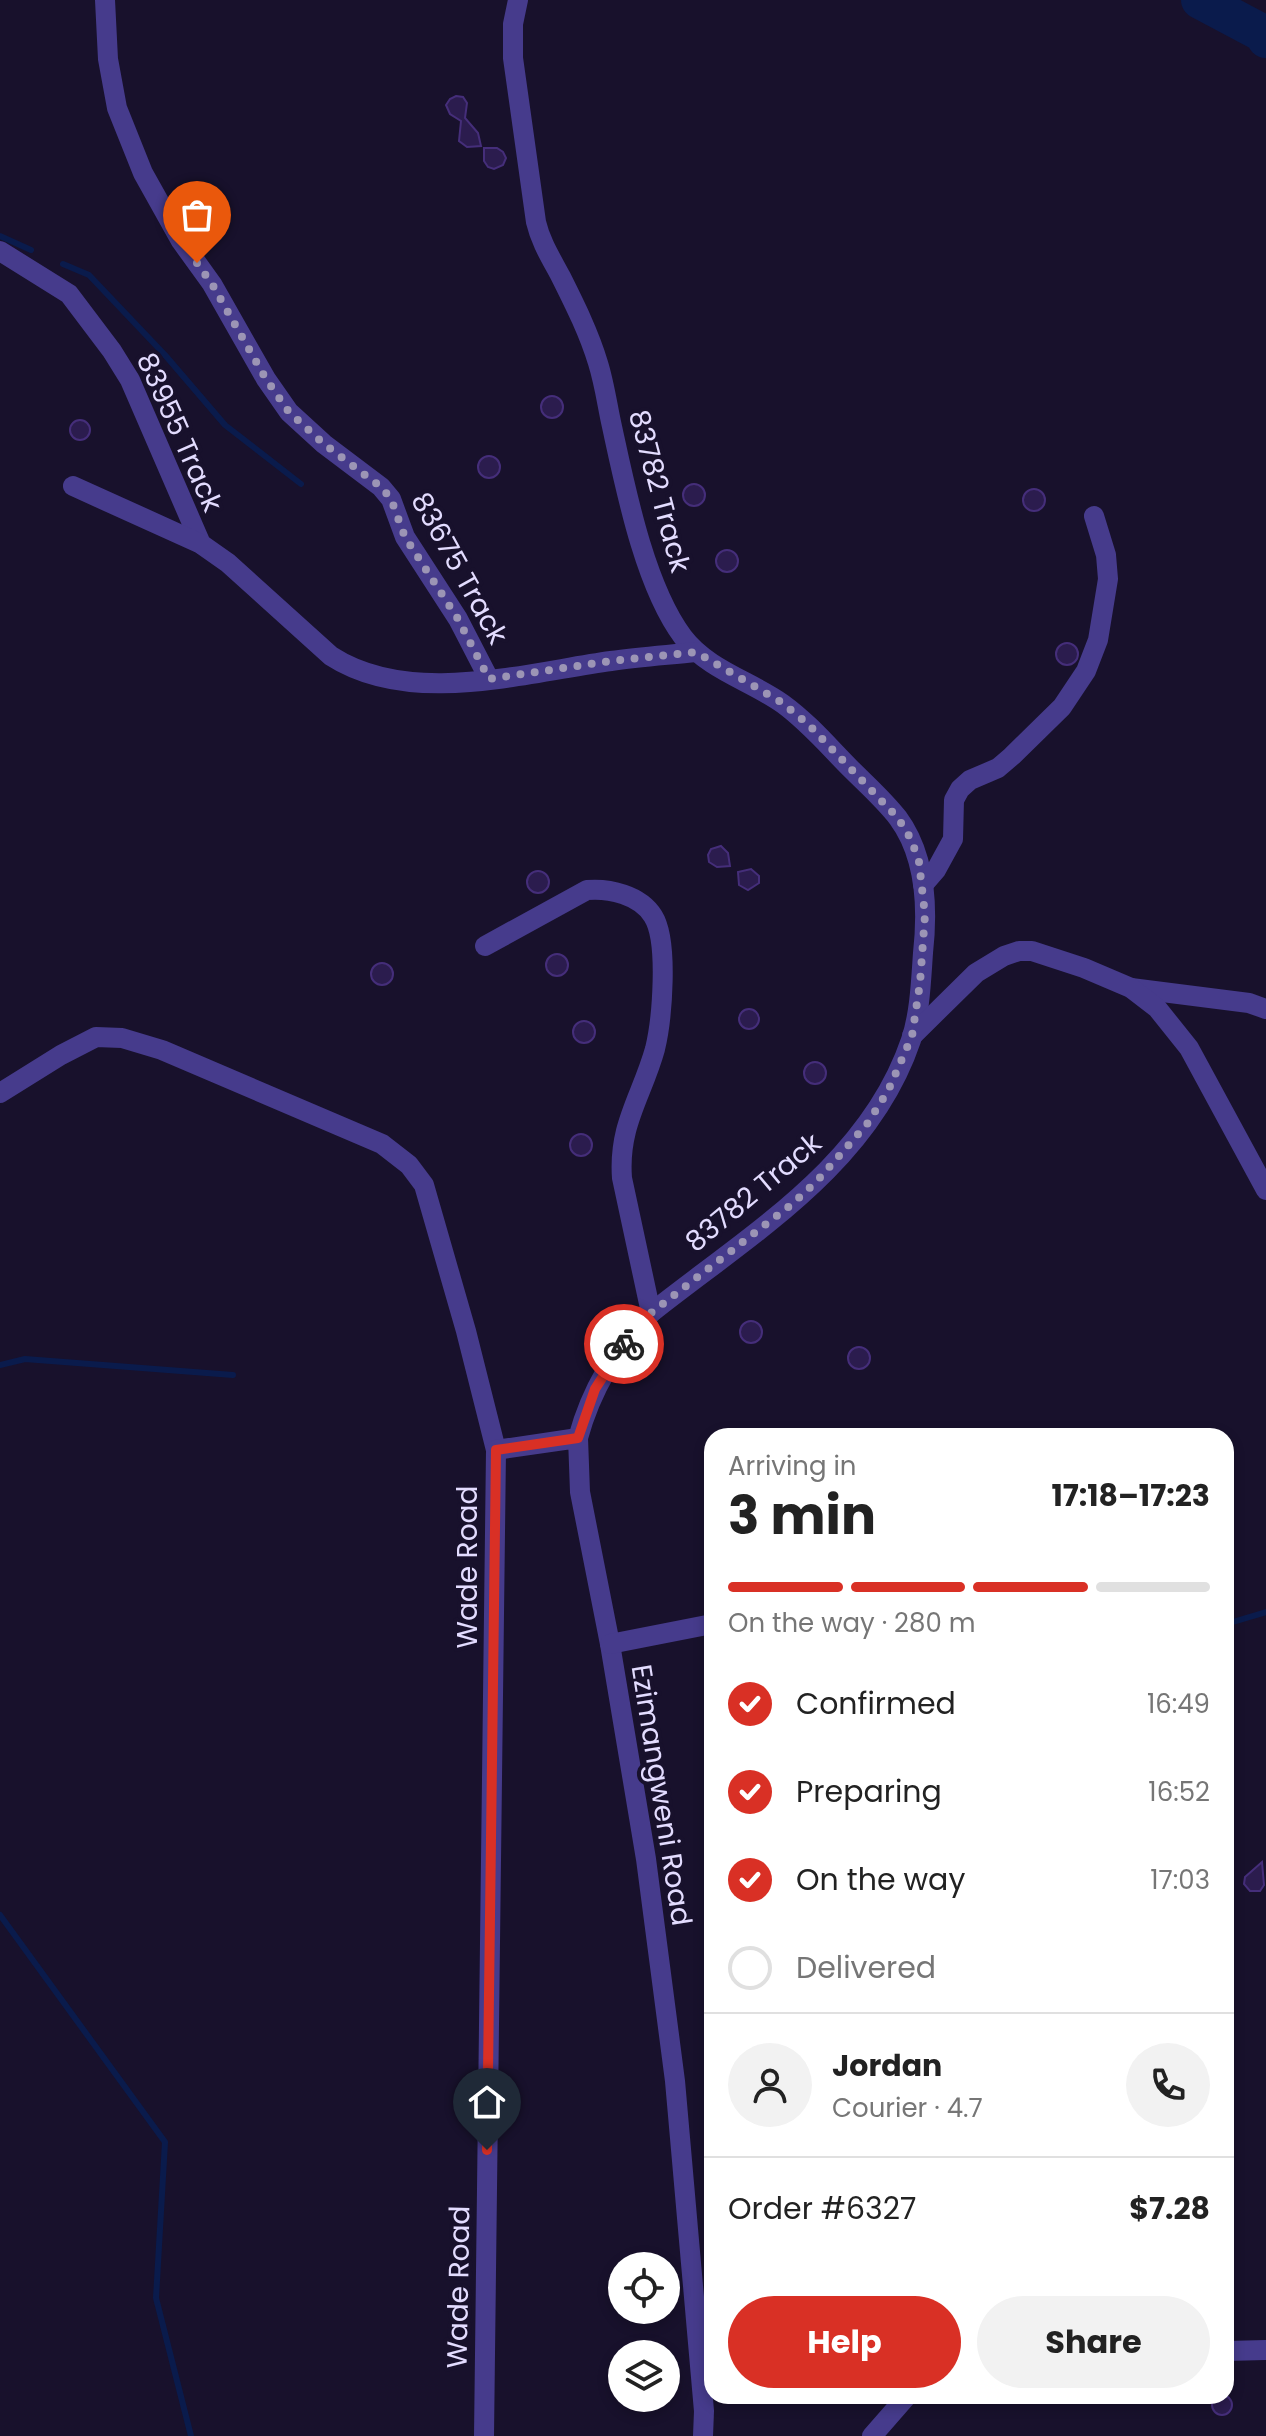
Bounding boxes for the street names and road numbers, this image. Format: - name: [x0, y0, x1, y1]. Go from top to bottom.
- street label: 83955 Track: [127, 346, 232, 518]
- street label: 83782 Track: [619, 406, 700, 577]
- street label: 83675 Track: [402, 485, 518, 652]
- street label: 83782 Track: [677, 1124, 830, 1261]
- street label: Wade Road: [448, 1486, 487, 1648]
- street label: Ezimangweni Road: [622, 1662, 701, 1929]
- street label: Wade Road: [438, 2205, 479, 2369]

